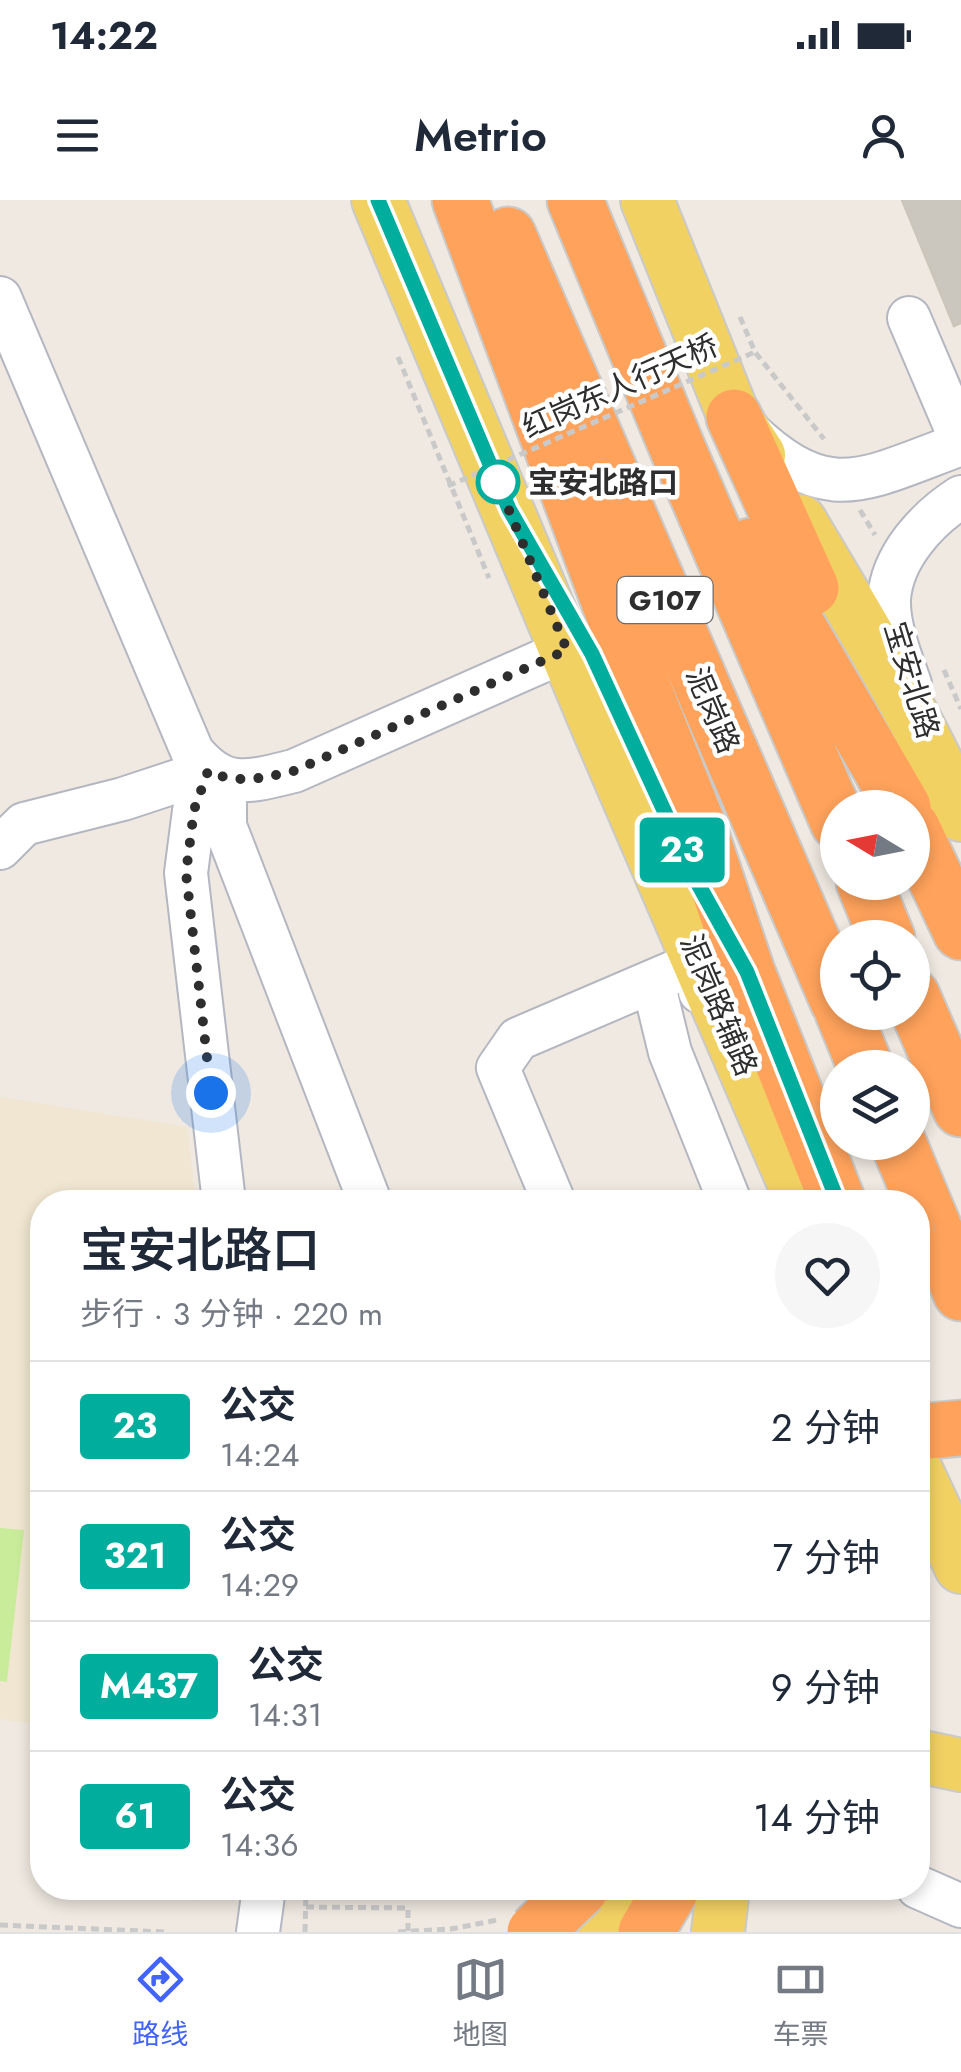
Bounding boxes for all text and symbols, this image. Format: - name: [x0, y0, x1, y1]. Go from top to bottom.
- text: 14:22: [50, 8, 158, 63]
- text: Metrio: [414, 103, 547, 168]
- icon: menu: [50, 108, 105, 163]
- icon: person: [856, 108, 911, 163]
- street label: 红岗东人行天桥: [515, 324, 725, 448]
- marker: 宝安北路口: [477, 461, 519, 503]
- place label: 宝安北路口: [528, 461, 678, 504]
- road number: G107: [618, 577, 712, 623]
- street label: 宝安北路: [874, 616, 950, 744]
- street label: 泥岗路: [676, 660, 750, 760]
- north arrow: [820, 790, 930, 900]
- map controls: [820, 790, 930, 1160]
- line badge: 23: [637, 818, 727, 882]
- text: 23: [660, 825, 704, 875]
- button: locate: [820, 920, 930, 1030]
- street label: 泥岗路辅路: [670, 928, 768, 1082]
- button: layers: [820, 1050, 930, 1160]
- your location: [186, 1068, 236, 1118]
- text: 宝安北路口: [80, 1216, 320, 1285]
- button: heart: [775, 1223, 880, 1328]
- text: 步行 · 3 分钟 · 220 m: [80, 1291, 383, 1337]
- text: 公交: [220, 1377, 296, 1432]
- text: 2 分钟: [771, 1400, 880, 1455]
- text: 23: [113, 1401, 157, 1451]
- text: 14:24: [220, 1432, 300, 1478]
- text: 公交: [220, 1507, 296, 1562]
- text: 7 分钟: [773, 1530, 880, 1585]
- text: 321: [104, 1531, 166, 1581]
- text: 14:29: [220, 1562, 299, 1608]
- text: 公交: [248, 1637, 324, 1692]
- text: 9 分钟: [771, 1660, 880, 1715]
- text: M437: [100, 1661, 198, 1711]
- text: 14:31: [248, 1692, 322, 1738]
- text: 公交: [220, 1767, 296, 1822]
- text: 14 分钟: [753, 1790, 880, 1845]
- text: 61: [114, 1791, 156, 1841]
- text: 14:36: [220, 1822, 299, 1868]
- tab: 路线: [132, 1952, 188, 2055]
- tab: 地图: [452, 1952, 509, 2055]
- tab: 车票: [773, 1952, 829, 2055]

